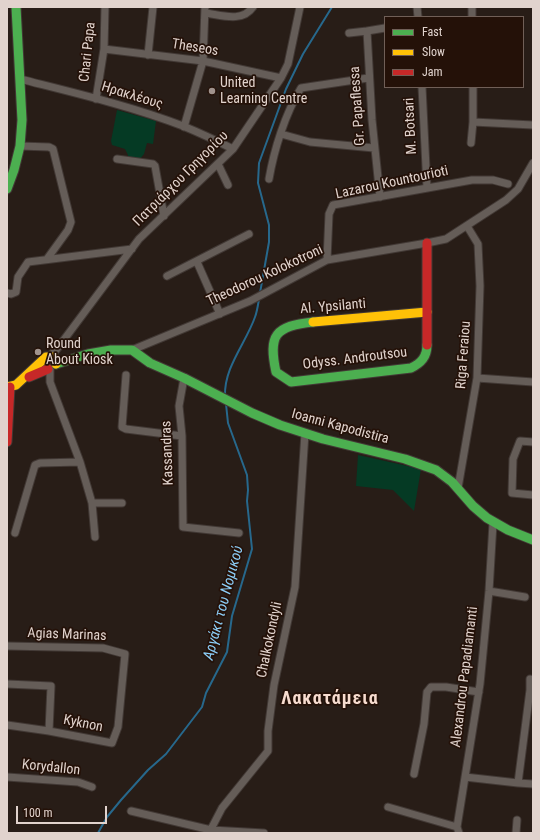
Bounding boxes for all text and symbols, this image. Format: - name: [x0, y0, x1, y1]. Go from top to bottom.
- legend: [384, 16, 524, 88]
- street label: Chari Papa: [77, 21, 99, 83]
- text: Fast: [422, 25, 442, 39]
- street label: Theseos: [170, 36, 220, 60]
- text: Slow: [422, 45, 445, 59]
- text: Jam: [422, 65, 443, 79]
- street label: Gr. Papaflessa: [347, 66, 369, 146]
- place label: United Learning Centre: [220, 75, 307, 108]
- street label: Ηρακλέους: [99, 79, 165, 113]
- marker: United Learning Centre: [207, 86, 217, 96]
- street label: M. Botsari: [401, 97, 421, 155]
- street label: Πατριάρχου Γρηγορίου: [130, 128, 232, 230]
- street label: Lazarou Kountourioti: [334, 163, 450, 203]
- street label: Theodorou Kolokotroni: [204, 242, 326, 310]
- street label: Al. Ypsilanti: [299, 296, 367, 318]
- street label: Riga Feraiou: [453, 320, 475, 390]
- place label: Round About Kiosk: [46, 336, 113, 368]
- street label: Odyss. Androutsou: [302, 344, 408, 374]
- marker: Round About Kiosk: [33, 347, 43, 357]
- street label: Ioanni Kapodistira: [289, 406, 391, 448]
- street label: Kassandras: [158, 420, 178, 486]
- water label: Αργάκι του Νομικού: [200, 544, 248, 662]
- street label: Chalkokondyli: [254, 600, 286, 680]
- street label: Alexandrou Papadiamanti: [448, 606, 482, 748]
- street label: Agias Marinas: [27, 625, 107, 645]
- district label: Λακατάμεια: [281, 688, 379, 710]
- street label: Kyknon: [62, 712, 104, 736]
- street label: Korydallon: [21, 757, 81, 779]
- scale bar: [18, 798, 109, 824]
- text: 100 m: [23, 806, 53, 820]

